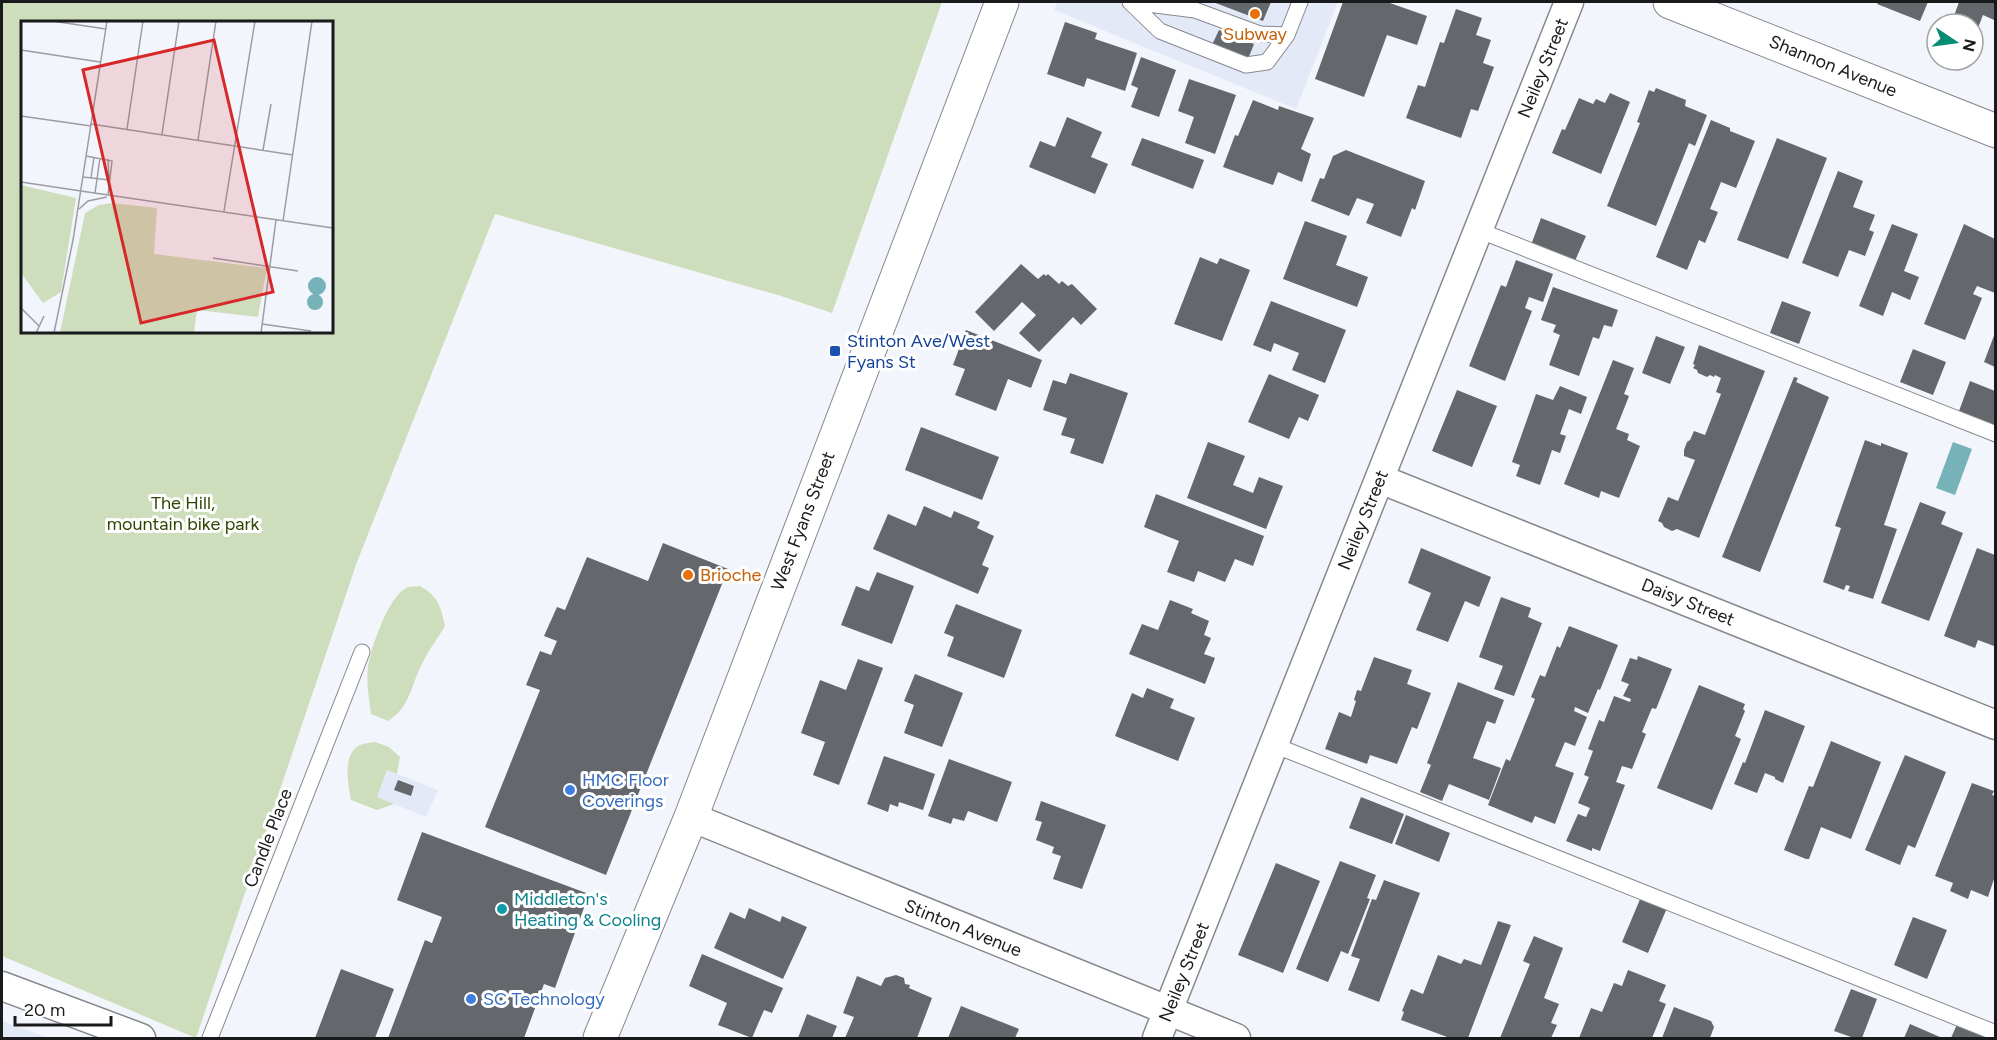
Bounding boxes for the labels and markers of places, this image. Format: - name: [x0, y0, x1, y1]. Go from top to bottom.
- marker: Subway: [1248, 7, 1262, 21]
- place label: Subway: [1223, 23, 1287, 45]
- place label: Stinton Ave/West Fyans St: [847, 330, 990, 373]
- marker: Stinton Ave/West Fyans St: [828, 344, 842, 358]
- place label: Brioche: [700, 564, 761, 586]
- marker: Brioche: [681, 568, 695, 582]
- place label: HMC Floor Coverings: [582, 769, 669, 812]
- marker: HMC Floor Coverings: [563, 783, 577, 797]
- place label: Middleton's Heating & Cooling: [514, 888, 661, 931]
- marker: Middleton's Heating & Cooling: [495, 902, 509, 916]
- place label: SC Technology: [483, 988, 605, 1010]
- marker: SC Technology: [464, 992, 478, 1006]

